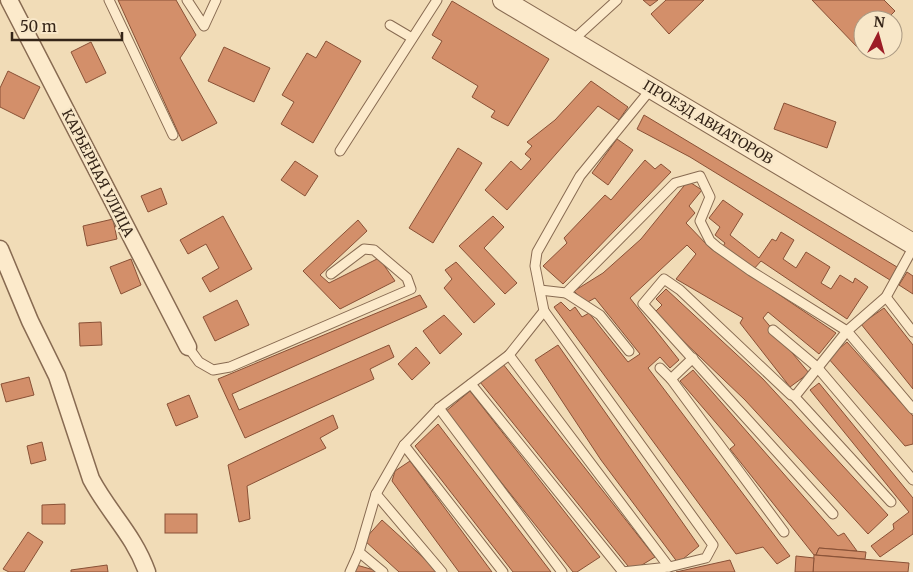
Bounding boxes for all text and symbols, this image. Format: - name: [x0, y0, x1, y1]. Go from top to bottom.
- scale bar: [12, 10, 122, 42]
- north arrow: [853, 10, 903, 60]
- text: N: [873, 13, 886, 32]
- text: 50 m: [20, 17, 57, 36]
- street label: ПРОЕЗД АВИАТОРОВ: [640, 76, 776, 168]
- street label: КАРЬЕРНАЯ УЛИЦА: [58, 106, 138, 240]

